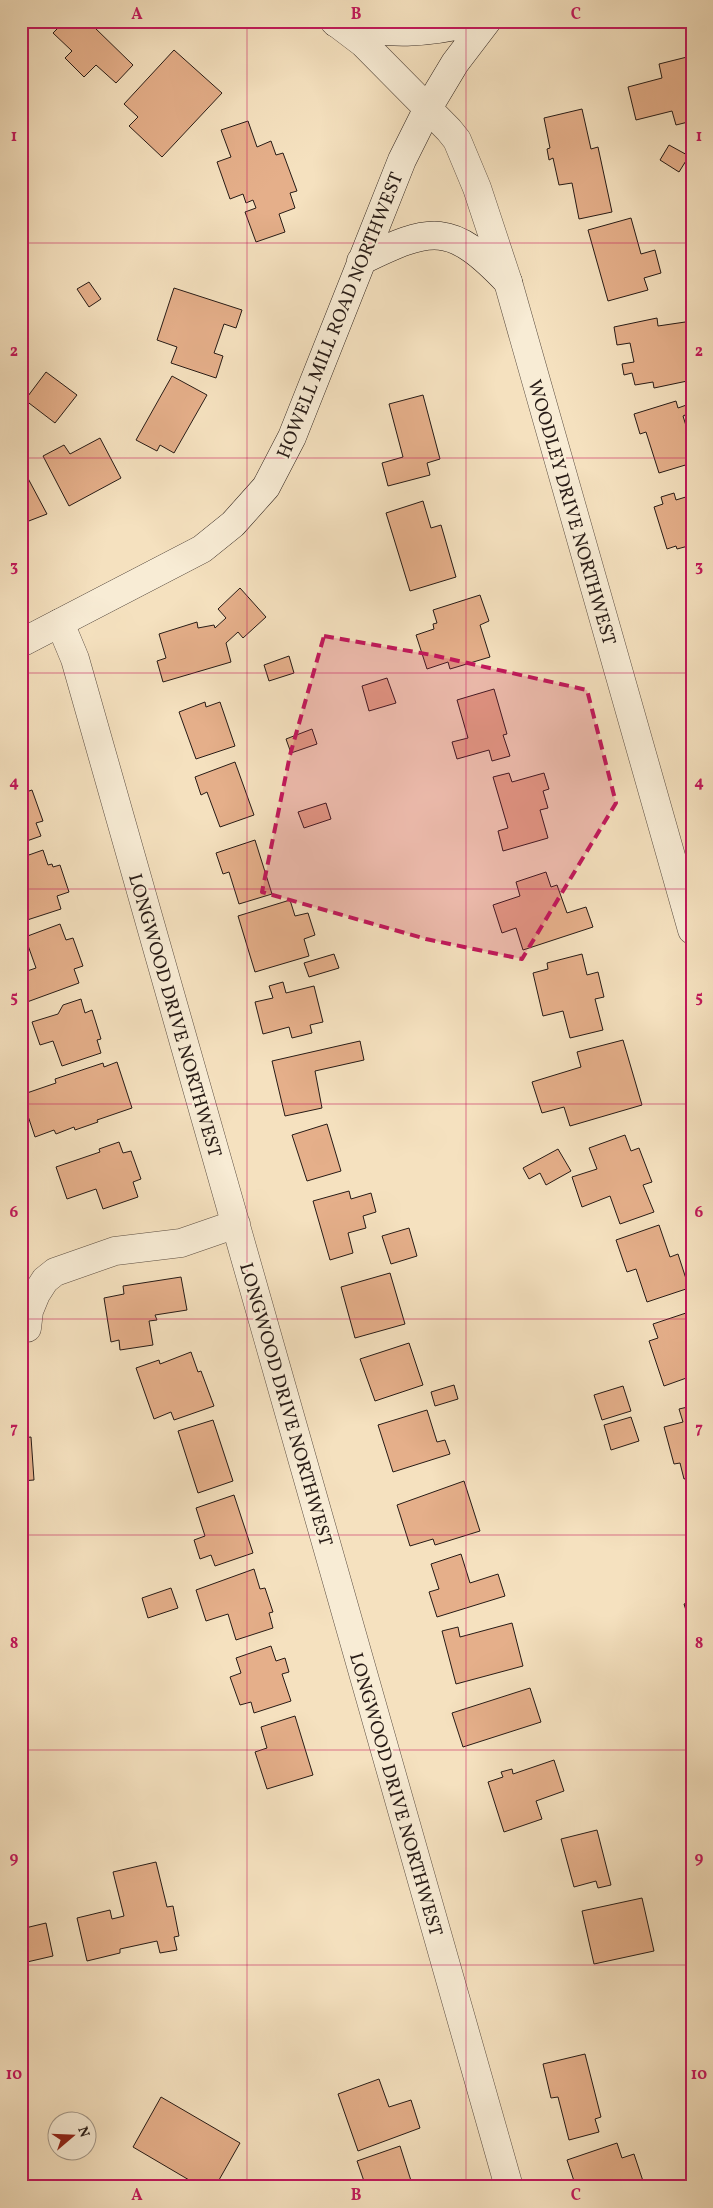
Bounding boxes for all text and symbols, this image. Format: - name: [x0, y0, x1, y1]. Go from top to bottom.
- text: A: [131, 4, 143, 26]
- text: B: [351, 4, 362, 26]
- text: C: [571, 4, 581, 26]
- text: 1: [11, 126, 17, 148]
- text: 1: [696, 126, 702, 148]
- street label: HOWELL MILL ROAD NORTHWEST: [271, 169, 410, 463]
- text: 2: [10, 341, 18, 363]
- text: 2: [695, 341, 703, 363]
- street label: WOODLEY DRIVE NORTHWEST: [521, 377, 621, 648]
- text: 3: [10, 556, 18, 578]
- text: 3: [695, 556, 703, 578]
- text: 4: [9, 772, 19, 794]
- text: 4: [694, 772, 704, 794]
- street label: LONGWOOD DRIVE NORTHWEST: [121, 871, 227, 1160]
- text: 5: [10, 987, 18, 1009]
- text: 5: [695, 987, 703, 1009]
- text: 6: [10, 1202, 19, 1224]
- text: 6: [695, 1202, 704, 1224]
- street label: LONGWOOD DRIVE NORTHWEST: [232, 1260, 338, 1549]
- text: 7: [10, 1418, 18, 1440]
- text: 7: [695, 1418, 703, 1440]
- text: 8: [10, 1633, 18, 1655]
- text: 8: [695, 1633, 703, 1655]
- street label: LONGWOOD DRIVE NORTHWEST: [342, 1650, 448, 1939]
- text: 9: [10, 1848, 19, 1870]
- text: 9: [695, 1848, 704, 1870]
- text: 10: [6, 2064, 22, 2086]
- text: 10: [691, 2064, 707, 2086]
- north arrow: [48, 2110, 98, 2160]
- text: N: [72, 2124, 94, 2140]
- text: A: [131, 2185, 143, 2207]
- text: B: [351, 2185, 362, 2207]
- text: C: [571, 2185, 581, 2207]

